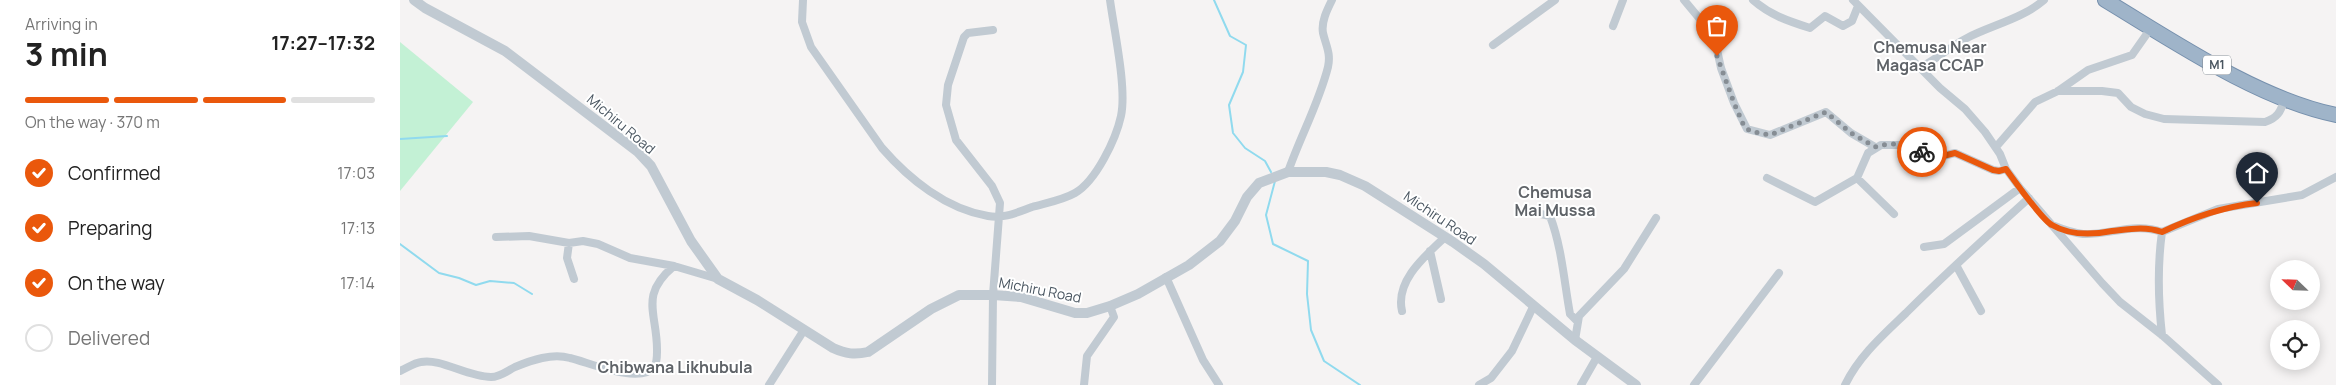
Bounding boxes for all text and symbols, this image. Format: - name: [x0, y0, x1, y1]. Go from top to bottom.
- pin: [1696, 5, 1738, 56]
- icon: bag: [1703, 12, 1731, 40]
- text: Arriving in: [25, 13, 98, 35]
- text: 17:27–17:32: [271, 30, 375, 56]
- text: 3 min: [25, 32, 108, 76]
- district label: Chemusa Near Magasa CCAP: [1873, 36, 1987, 76]
- road number: M1: [2203, 56, 2231, 74]
- street label: Michiru Road: [583, 89, 659, 158]
- text: On the way · 370 m: [25, 111, 160, 133]
- courier: [1897, 127, 1947, 177]
- icon: bike: [1908, 138, 1936, 166]
- pin: [2236, 152, 2278, 203]
- icon: check: [25, 159, 53, 187]
- icon: home: [2243, 159, 2271, 187]
- text: Confirmed: [68, 160, 161, 186]
- text: 17:03: [337, 162, 375, 184]
- district label: Chemusa Mai Mussa: [1515, 181, 1595, 221]
- street label: Michiru Road: [1400, 186, 1480, 249]
- icon: check: [25, 214, 53, 242]
- text: Preparing: [68, 215, 153, 241]
- text: 17:13: [341, 217, 375, 239]
- north arrow: [2270, 260, 2320, 310]
- map controls: [2270, 260, 2320, 370]
- icon: check: [25, 269, 53, 297]
- text: On the way: [68, 270, 165, 296]
- text: 17:14: [340, 272, 375, 294]
- street label: Michiru Road: [997, 272, 1083, 307]
- button: locate: [2270, 320, 2320, 370]
- text: Delivered: [68, 325, 150, 351]
- district label: Chibwana Likhubula: [597, 356, 753, 378]

